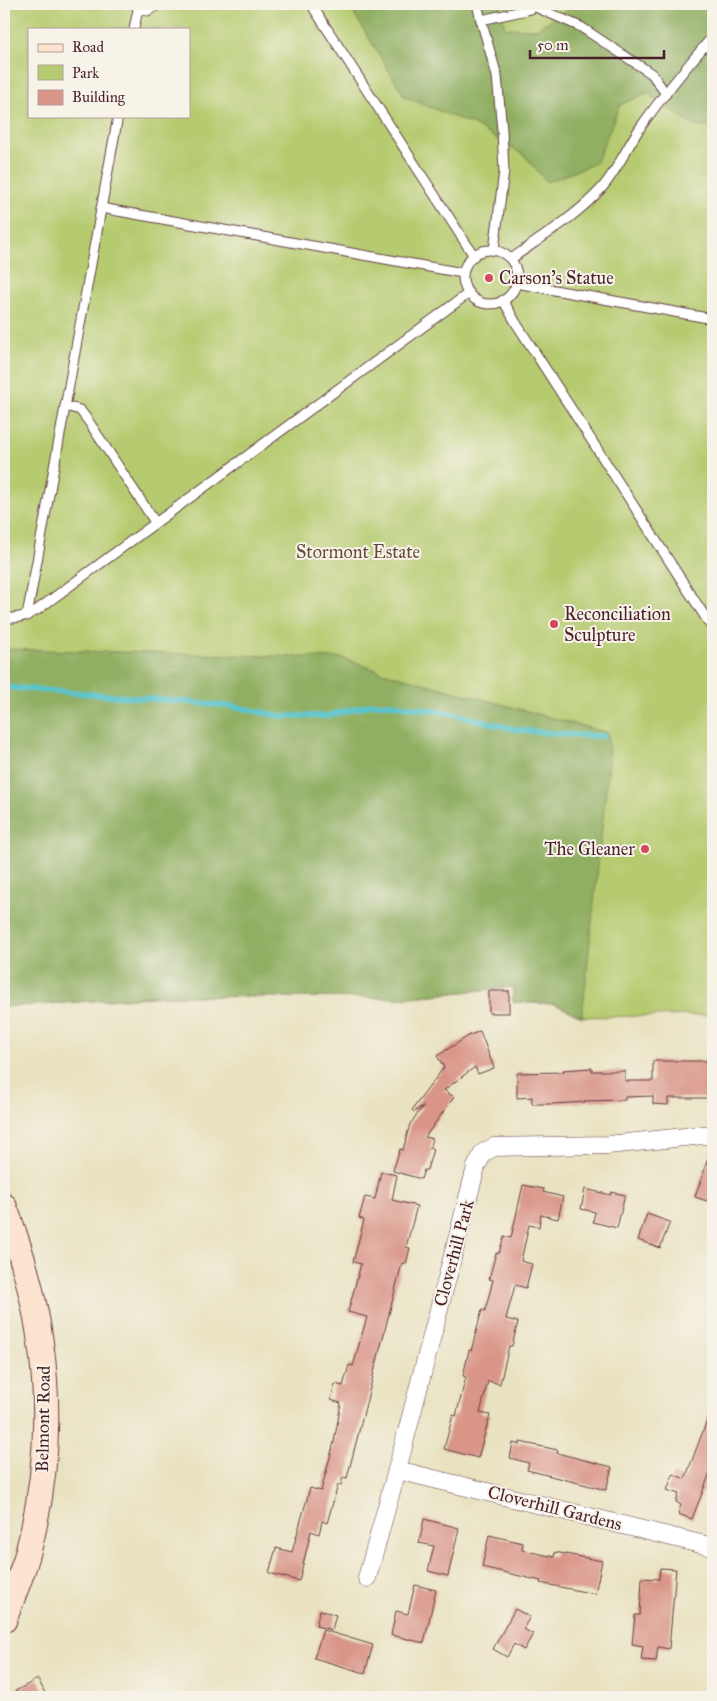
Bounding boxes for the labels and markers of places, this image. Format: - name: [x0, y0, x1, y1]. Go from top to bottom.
- place label: Carson's Statue: [499, 267, 614, 289]
- marker: Carson's Statue: [483, 272, 495, 284]
- place label: Reconciliation Sculpture: [564, 603, 671, 646]
- marker: Reconciliation Sculpture: [548, 618, 560, 630]
- place label: The Gleaner: [544, 838, 635, 860]
- marker: The Gleaner: [639, 843, 651, 855]

